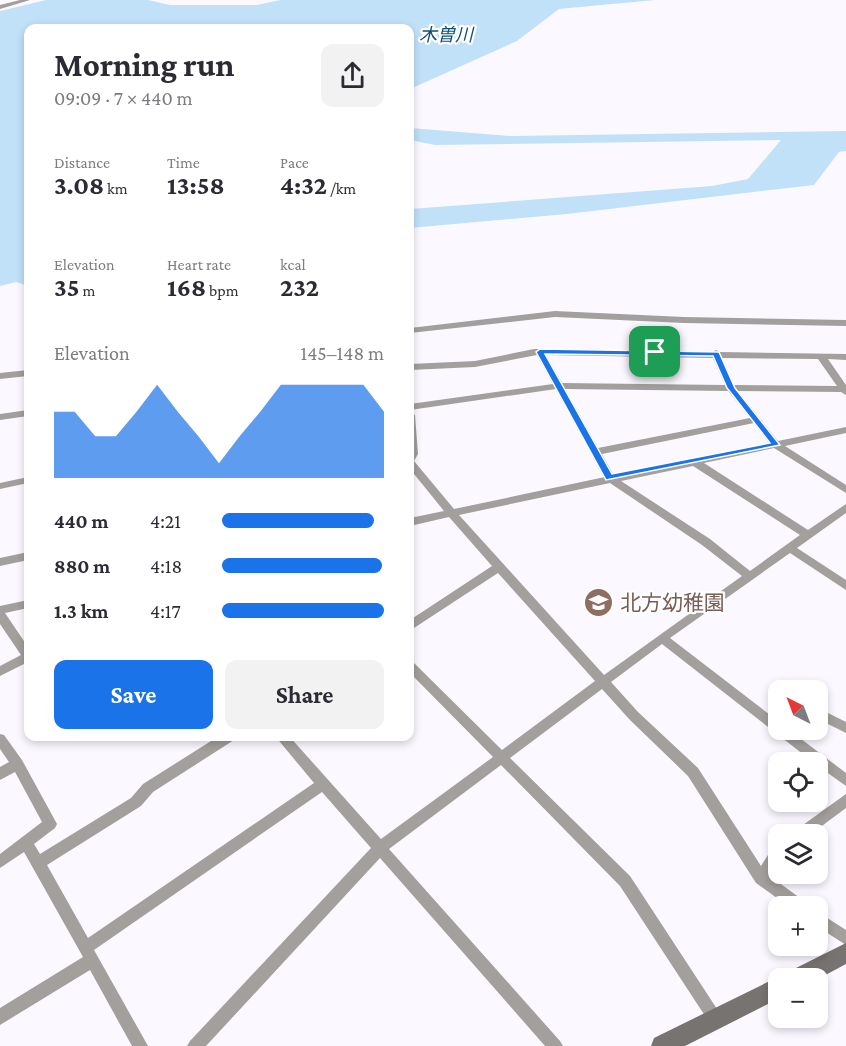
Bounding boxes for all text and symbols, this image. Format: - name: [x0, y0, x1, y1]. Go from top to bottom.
- water label: 木曽川: [419, 25, 475, 45]
- button: share: [321, 44, 384, 107]
- text: Morning run: [54, 46, 235, 83]
- text: 09:09 · 7 × 440 m: [54, 87, 193, 109]
- text: Distance: [54, 154, 110, 171]
- text: Time: [167, 154, 200, 171]
- text: Pace: [280, 154, 309, 171]
- text: 3.08: [54, 171, 104, 200]
- text: 13:58: [167, 171, 225, 200]
- text: 4:32: [280, 171, 327, 200]
- text: km: [104, 180, 128, 197]
- text: /km: [327, 180, 356, 197]
- text: Elevation: [54, 256, 115, 273]
- text: Heart rate: [167, 256, 231, 273]
- text: kcal: [280, 256, 306, 273]
- text: 35: [54, 273, 79, 302]
- text: 168: [167, 273, 206, 302]
- text: 232: [280, 273, 319, 302]
- text: m: [79, 282, 95, 299]
- text: bpm: [206, 282, 239, 299]
- pin: [629, 326, 680, 377]
- icon: arrive: [638, 335, 671, 368]
- text: Elevation: [54, 342, 130, 364]
- text: 145–148 m: [301, 342, 384, 364]
- text: 440 m: [54, 510, 109, 532]
- text: 4:21: [150, 510, 181, 532]
- text: 880 m: [54, 555, 110, 577]
- text: 4:18: [150, 555, 182, 577]
- school or university icon: 北方幼稚園: [583, 587, 615, 619]
- place label: 北方幼稚園: [620, 591, 725, 615]
- text: 1.3 km: [54, 600, 108, 622]
- text: 4:17: [150, 600, 181, 622]
- button: Save: [54, 660, 213, 729]
- button: Share: [225, 660, 384, 729]
- north arrow: [768, 680, 828, 740]
- map controls: [768, 680, 828, 1028]
- button: locate: [768, 752, 828, 812]
- button: layers: [768, 824, 828, 884]
- button: +: [768, 896, 828, 956]
- button: −: [768, 968, 828, 1028]

